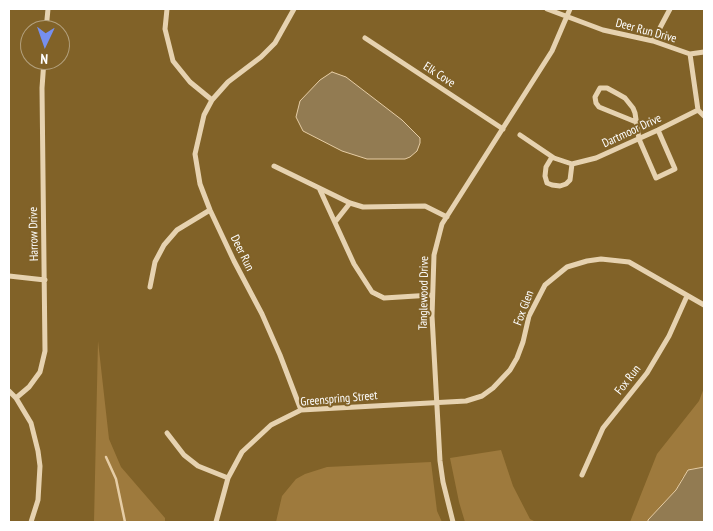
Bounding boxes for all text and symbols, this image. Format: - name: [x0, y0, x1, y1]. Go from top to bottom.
- street label: Deer Run Drive: [614, 16, 678, 46]
- north arrow: [20, 20, 70, 70]
- text: N: [40, 50, 49, 68]
- street label: Elk Cove: [420, 59, 458, 91]
- street label: Dartmoor Drive: [600, 111, 664, 151]
- street label: Harrow Drive: [26, 207, 42, 261]
- street label: Deer Run: [227, 233, 257, 273]
- street label: Tanglewood Drive: [416, 256, 432, 330]
- street label: Fox Glen: [511, 288, 537, 328]
- street label: Fox Run: [612, 362, 644, 398]
- street label: Greenspring Street: [300, 388, 378, 410]

